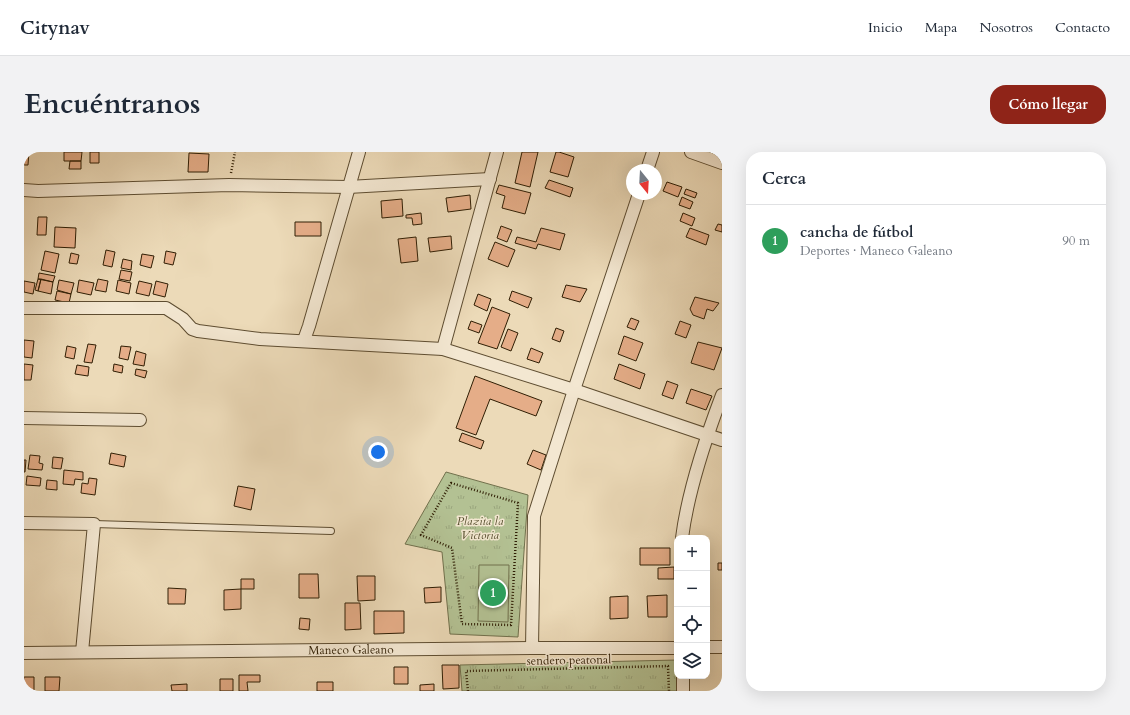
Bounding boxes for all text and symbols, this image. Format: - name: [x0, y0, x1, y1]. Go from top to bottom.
- text: Citynav: [20, 15, 90, 41]
- text: Inicio: [868, 18, 903, 37]
- text: Mapa: [925, 18, 957, 37]
- text: Nosotros: [979, 18, 1033, 37]
- text: Contacto: [1055, 18, 1110, 37]
- text: Encuéntranos: [24, 85, 200, 123]
- button: Cómo llegar: [990, 85, 1106, 124]
- north arrow: [626, 164, 662, 200]
- text: Cerca: [762, 167, 806, 190]
- text: cancha de fútbol: [800, 222, 913, 242]
- text: 1: [772, 232, 778, 250]
- text: 90 m: [1062, 232, 1090, 250]
- text: Deportes · Maneco Galeano: [800, 242, 953, 260]
- your location: [368, 442, 388, 462]
- park label: Plazita la Victoria: [457, 513, 504, 543]
- map controls: [674, 535, 710, 679]
- button: +: [674, 535, 710, 571]
- button: −: [674, 571, 710, 607]
- pin: 1: [480, 578, 506, 608]
- button: locate: [674, 607, 710, 643]
- street label: Maneco Galeano: [308, 641, 394, 658]
- button: layers: [674, 643, 710, 679]
- street label: sendero peatonal: [527, 651, 611, 669]

